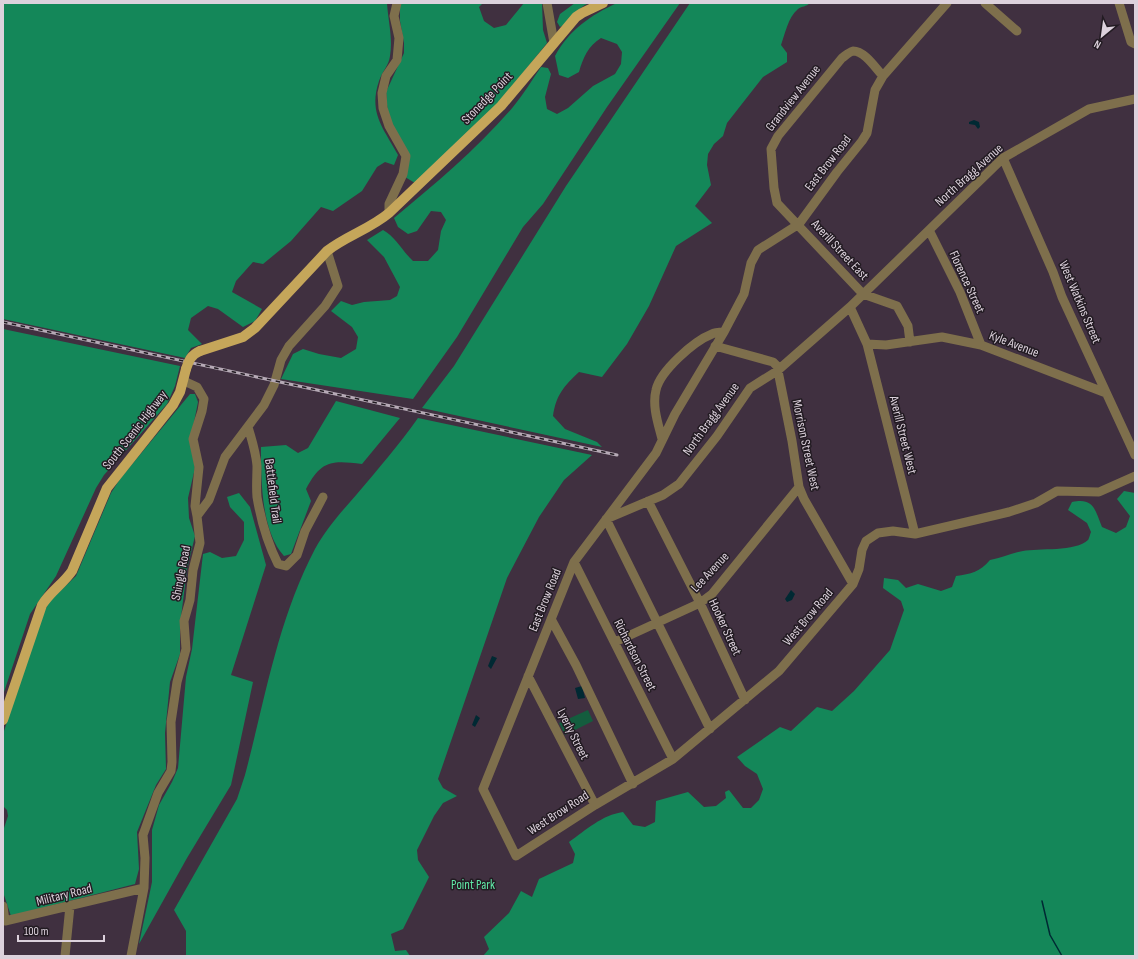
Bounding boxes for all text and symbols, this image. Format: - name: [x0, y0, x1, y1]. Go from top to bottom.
- north arrow: [1082, 16, 1122, 56]
- text: N: [1092, 37, 1103, 51]
- street label: Grandview Avenue: [762, 62, 824, 134]
- street label: Stonedge Point: [458, 69, 516, 127]
- street label: East Brow Road: [801, 132, 855, 194]
- street label: North Bragg Avenue: [932, 140, 1006, 210]
- street label: Averill Street East: [807, 216, 872, 284]
- street label: Florence Street: [946, 248, 988, 316]
- street label: West Watkins Street: [1055, 258, 1105, 346]
- street label: Kyle Avenue: [987, 327, 1041, 361]
- street label: North Bragg Avenue: [679, 379, 743, 459]
- street label: South Scenic Highway: [99, 387, 171, 473]
- street label: Averill Street West: [885, 393, 920, 476]
- street label: Morrison Street West: [789, 398, 823, 492]
- street label: Battlefield Trail: [261, 458, 285, 524]
- street label: Shingle Road: [168, 544, 194, 602]
- street label: Lee Avenue: [687, 549, 733, 595]
- street label: East Brow Road: [525, 566, 565, 634]
- street label: West Brow Road: [779, 585, 837, 649]
- street label: Hooker Street: [705, 596, 745, 658]
- street label: Richardson Street: [610, 617, 660, 694]
- street label: Lyerly Street: [553, 706, 593, 762]
- street label: West Brow Road: [524, 787, 592, 839]
- park label: Point Park: [451, 877, 495, 893]
- street label: Military Road: [35, 880, 93, 910]
- scale bar: [18, 917, 104, 943]
- text: 100 m: [24, 924, 49, 939]

